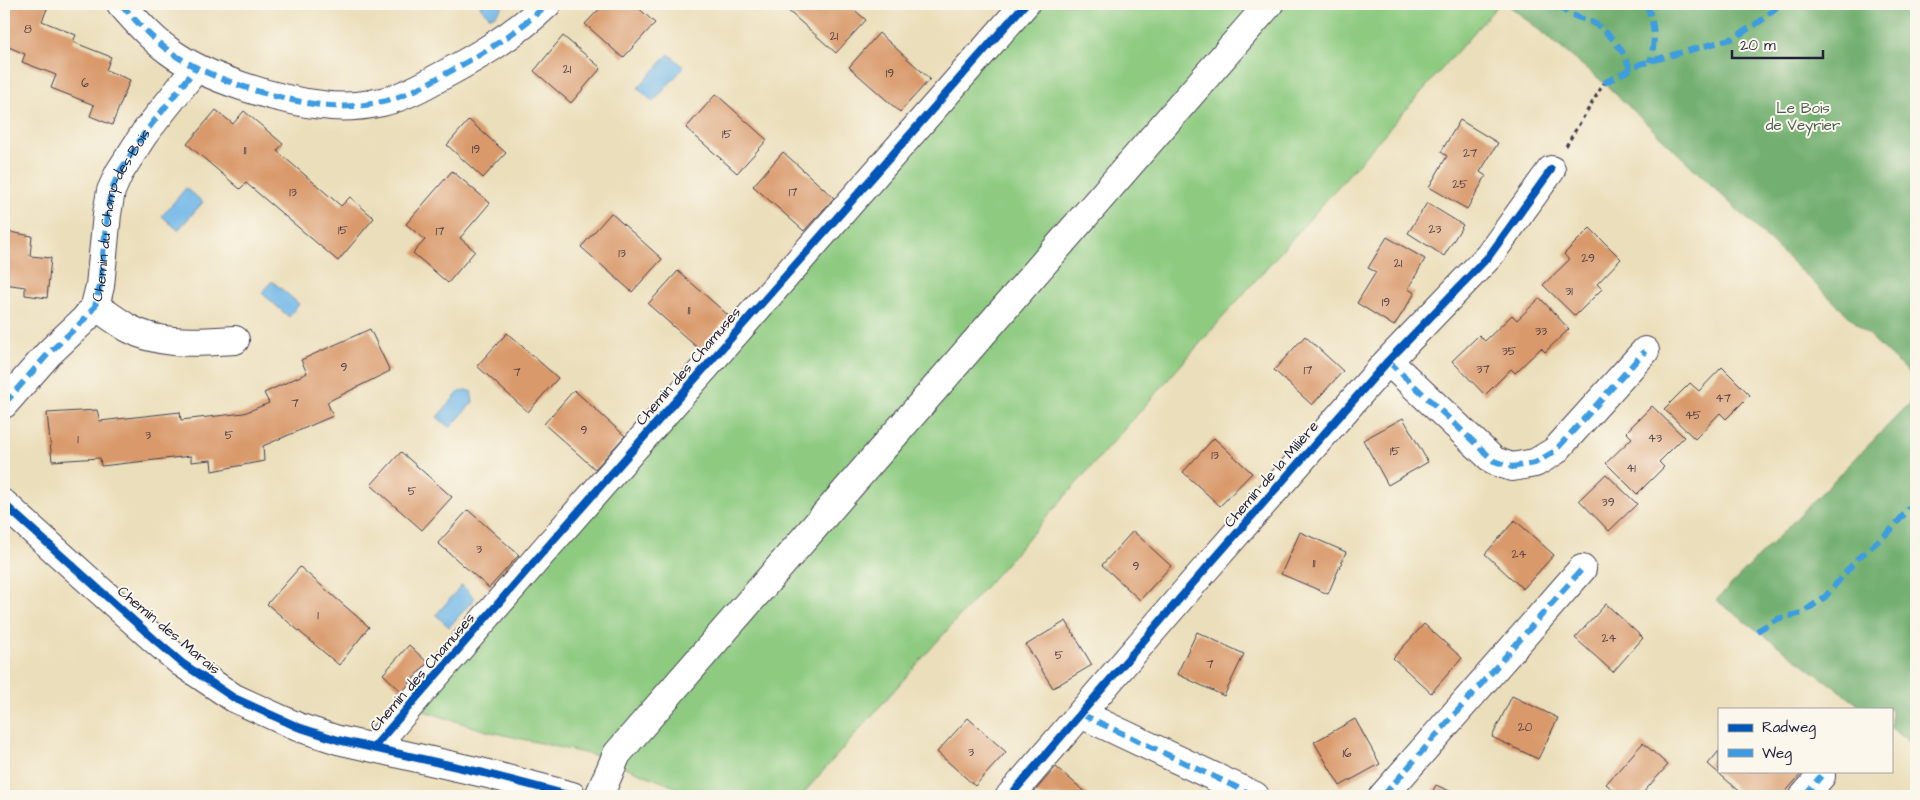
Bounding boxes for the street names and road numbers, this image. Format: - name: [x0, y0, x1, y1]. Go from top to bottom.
- street label: Chemin du Champ-des-Bois: [86, 124, 156, 304]
- street label: Chemin des Chamuses: [631, 302, 746, 430]
- street label: Chemin de la Milière: [1219, 416, 1324, 532]
- street label: Chemin des Marais: [113, 581, 225, 680]
- street label: Chemin des Chamuses: [365, 608, 480, 736]

